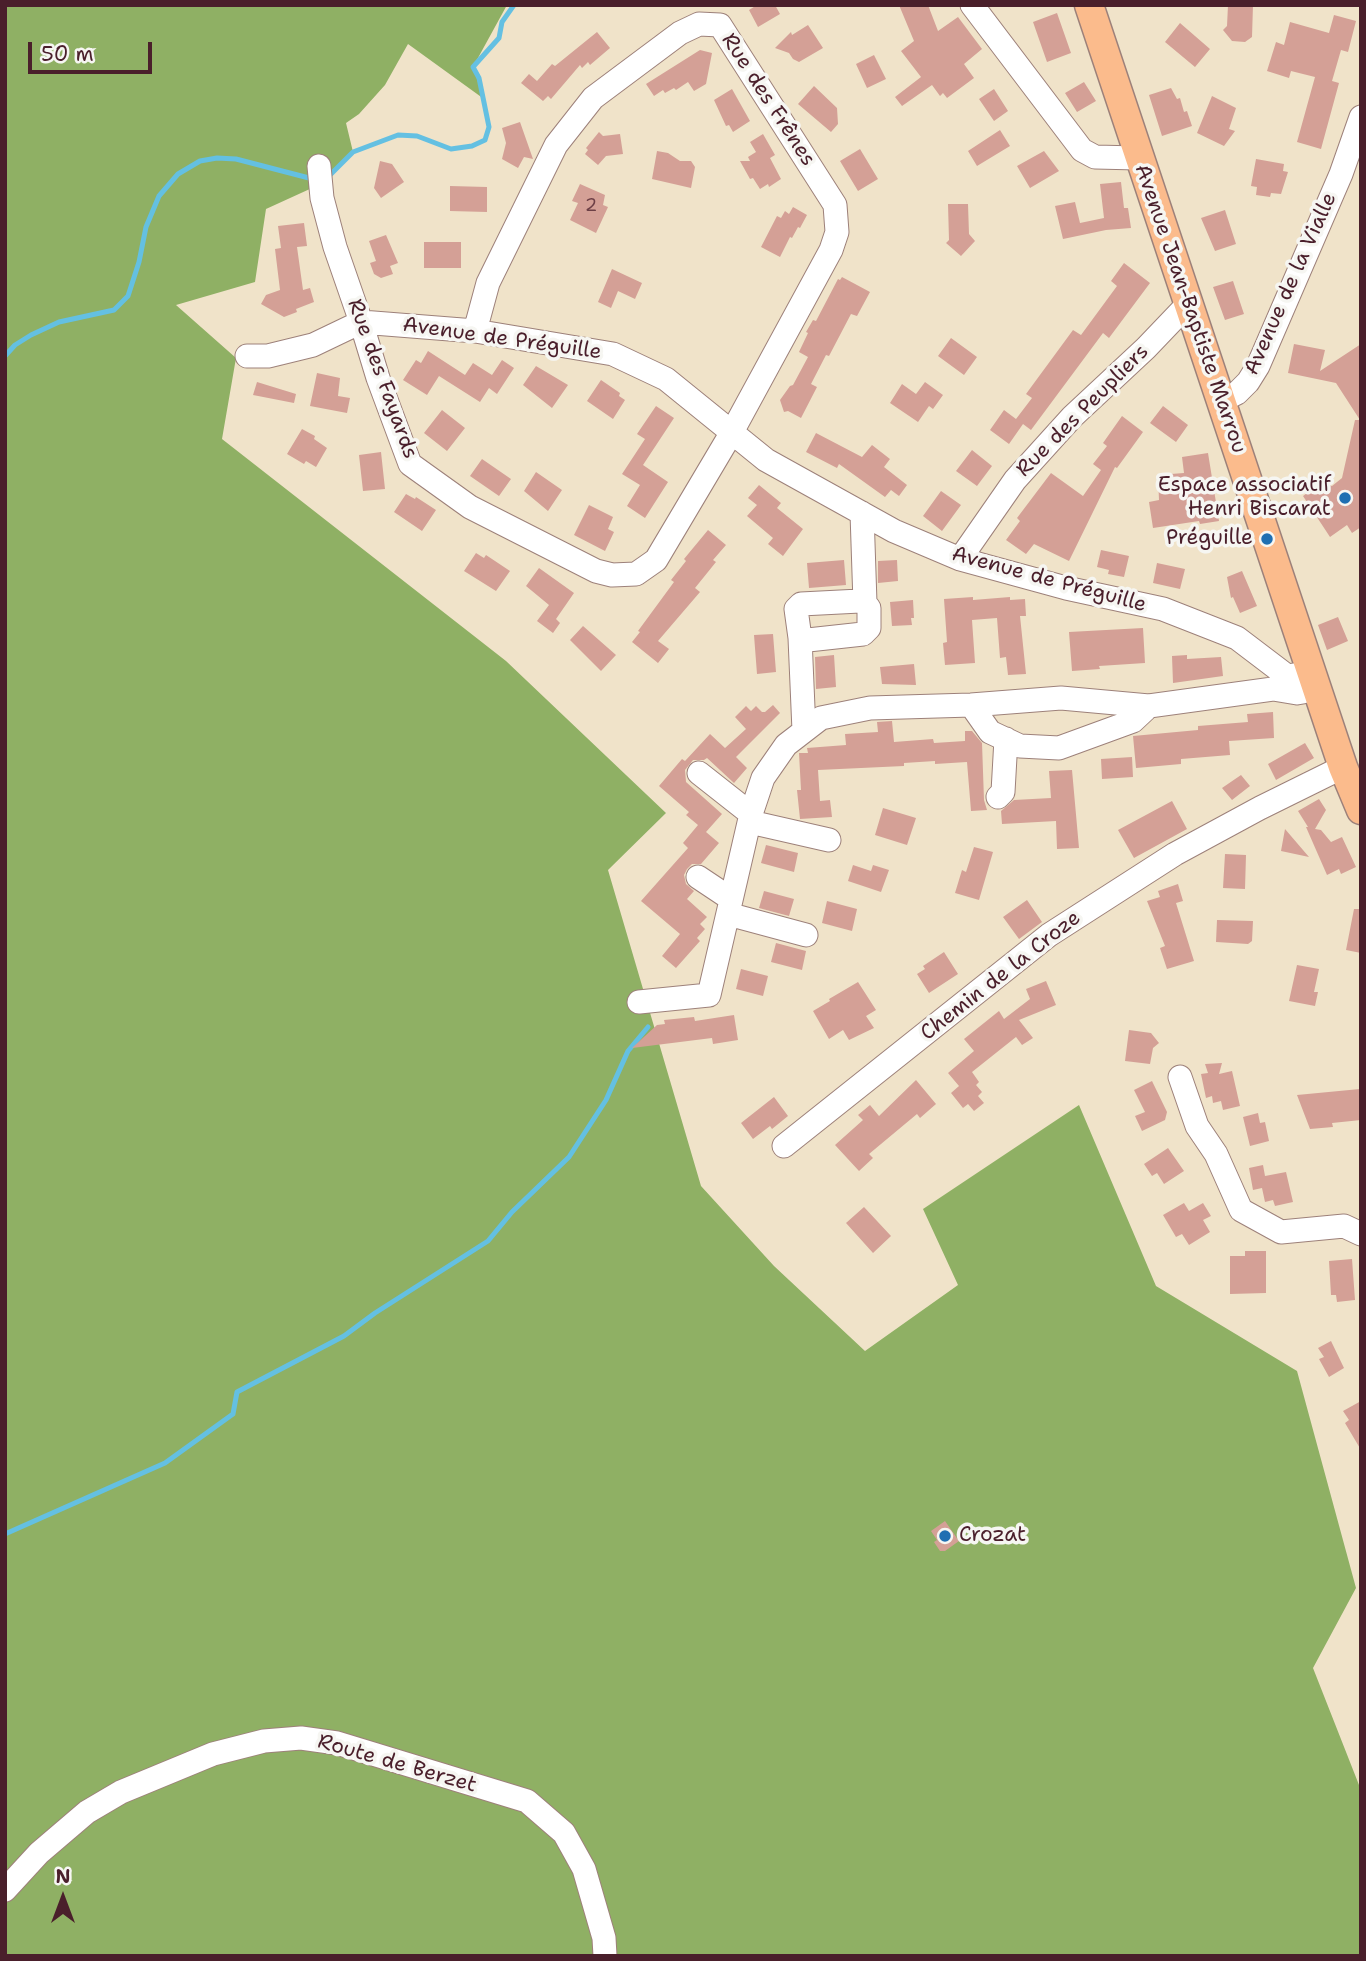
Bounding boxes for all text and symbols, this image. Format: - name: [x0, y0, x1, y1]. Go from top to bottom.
- scale bar: [32, 28, 156, 72]
- street label: Rue des Frênes: [716, 29, 820, 171]
- text: 50 m: [41, 40, 94, 68]
- street label: Avenue Jean-Baptiste Marrou: [1129, 161, 1251, 457]
- street label: Avenue de la Vialle: [1239, 189, 1343, 379]
- house number: 2: [585, 195, 597, 217]
- street label: Rue des Fayards: [341, 296, 423, 462]
- street label: Avenue de Préguille: [401, 313, 603, 365]
- street label: Rue des Peupliers: [1012, 340, 1154, 482]
- place label: Espace associatif Henri Biscarat: [1158, 473, 1331, 523]
- marker: Espace associatif Henri Biscarat: [1337, 490, 1353, 506]
- place label: Préguille: [1166, 526, 1253, 552]
- marker: Préguille: [1259, 531, 1275, 547]
- street label: Avenue de Préguille: [949, 542, 1149, 618]
- street label: Chemin de la Croze: [916, 906, 1086, 1046]
- place label: Crozat: [959, 1523, 1026, 1549]
- marker: Crozat: [937, 1528, 953, 1544]
- street label: Route de Berzet: [315, 1729, 479, 1799]
- north arrow: [28, 1863, 98, 1933]
- text: N: [55, 1864, 71, 1889]

